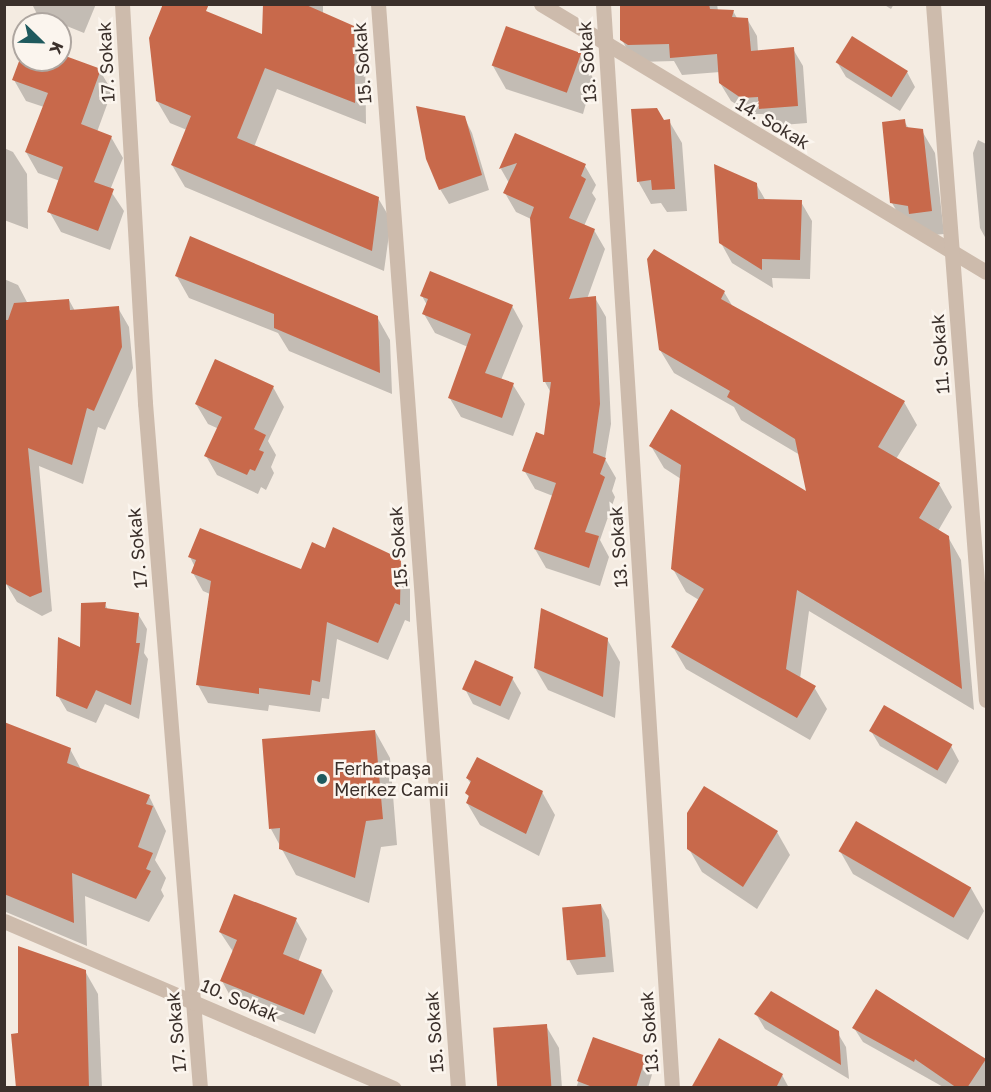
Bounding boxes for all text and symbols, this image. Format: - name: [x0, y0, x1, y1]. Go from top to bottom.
- north arrow: [12, 12, 72, 72]
- street label: 13. Sokak: [573, 20, 601, 104]
- street label: 17. Sokak: [93, 21, 119, 103]
- street label: 15. Sokak: [348, 21, 376, 105]
- text: K: [45, 39, 68, 57]
- street label: 14. Sokak: [732, 93, 814, 153]
- street label: 11. Sokak: [926, 313, 954, 395]
- street label: 15. Sokak: [384, 505, 412, 589]
- street label: 13. Sokak: [604, 505, 632, 589]
- street label: 17. Sokak: [123, 507, 151, 589]
- place label: Ferhatpaşa Merkez Camii: [334, 758, 449, 800]
- marker: Ferhatpaşa Merkez Camii: [315, 772, 329, 786]
- street label: 10. Sokak: [198, 974, 282, 1026]
- street label: 15. Sokak: [420, 990, 448, 1074]
- street label: 13. Sokak: [635, 990, 663, 1074]
- street label: 17. Sokak: [162, 991, 190, 1073]

